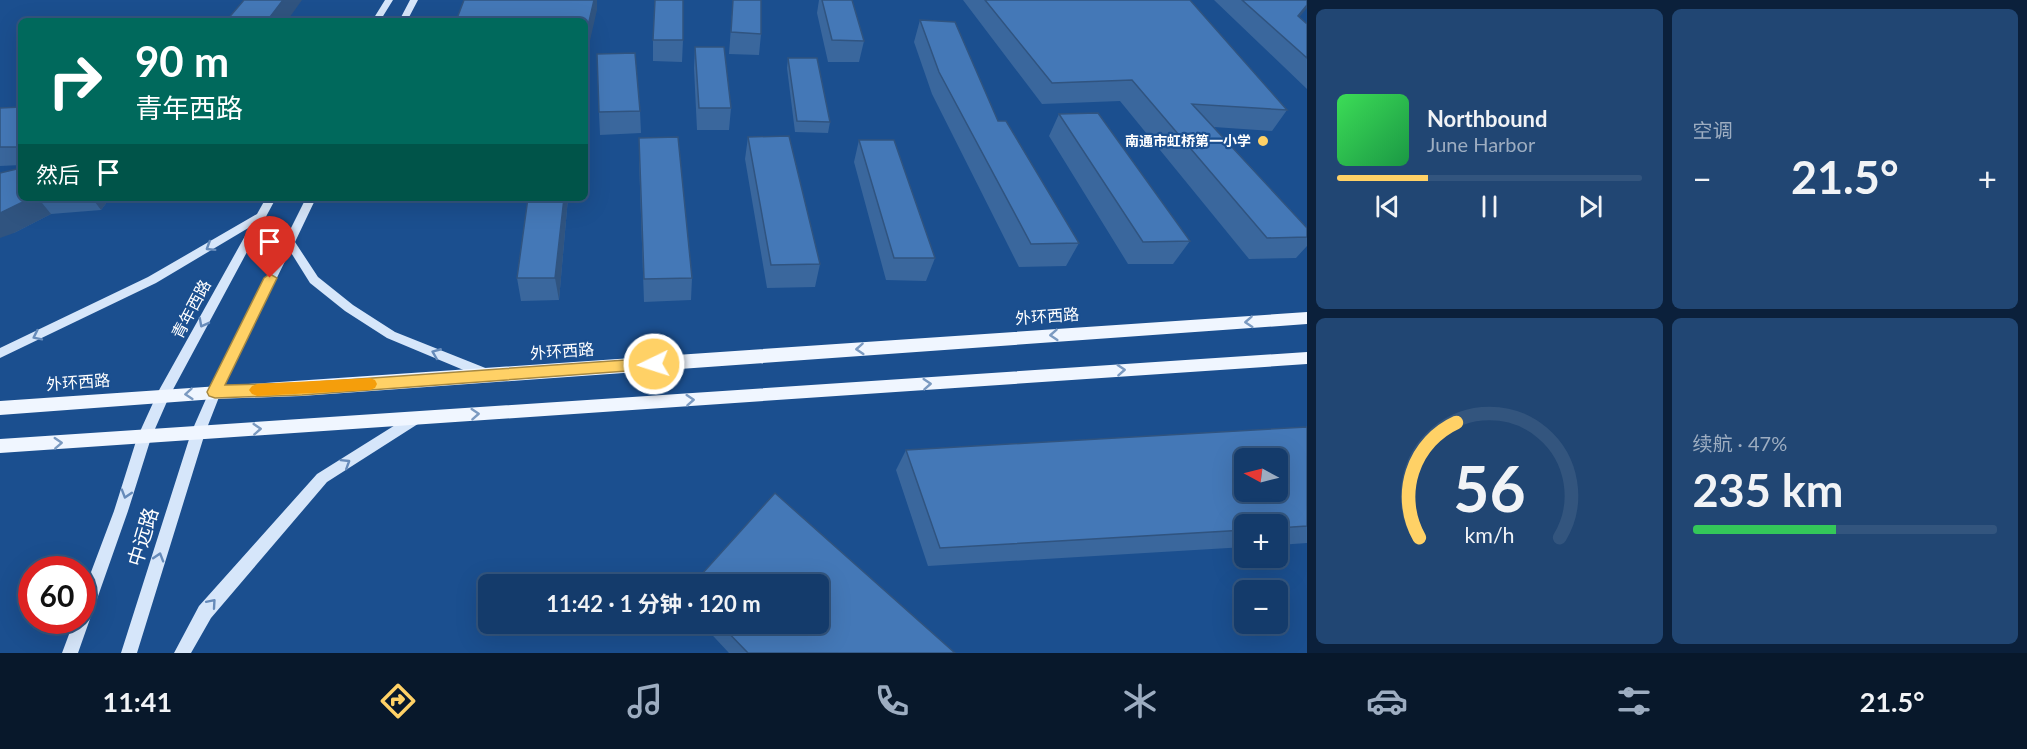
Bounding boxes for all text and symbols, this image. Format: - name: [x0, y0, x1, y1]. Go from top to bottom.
- text: 90 m: [135, 36, 229, 86]
- icon: right: [36, 42, 114, 120]
- text: 青年西路: [135, 91, 243, 124]
- text: Northbound: [1427, 105, 1547, 132]
- text: 空调: [1693, 118, 1733, 142]
- place label: 南通市虹桥第一小学: [1125, 132, 1251, 149]
- text: June Harbor: [1427, 132, 1535, 156]
- marker: 南通市虹桥第一小学: [1256, 134, 1270, 148]
- text: 21.5°: [1791, 150, 1899, 204]
- icon: arrive: [92, 156, 125, 189]
- text: −: [1693, 158, 1712, 198]
- text: +: [1978, 158, 1997, 198]
- text: 然后: [36, 161, 80, 188]
- icon: previous: [1371, 190, 1404, 223]
- icon: pause: [1473, 190, 1506, 223]
- icon: next: [1574, 190, 1607, 223]
- pin: [244, 216, 295, 278]
- icon: arrive: [253, 225, 286, 258]
- one-way arrow: [206, 239, 216, 251]
- street label: 青年西路: [167, 276, 214, 341]
- street label: 外环西路: [1014, 304, 1080, 327]
- one-way arrow: [1244, 315, 1253, 328]
- one-way arrow: [198, 317, 210, 328]
- one-way arrow: [32, 328, 43, 340]
- one-way arrow: [1050, 329, 1059, 342]
- position arrow: [622, 332, 686, 396]
- street label: 外环西路: [529, 339, 595, 362]
- one-way arrow: [855, 342, 864, 355]
- one-way arrow: [432, 348, 443, 360]
- one-way arrow: [1117, 364, 1126, 377]
- street label: 外环西路: [45, 370, 111, 393]
- one-way arrow: [922, 377, 931, 390]
- one-way arrow: [184, 387, 193, 400]
- one-way arrow: [686, 393, 695, 406]
- one-way arrow: [470, 408, 479, 421]
- one-way arrow: [252, 423, 261, 436]
- text: 续航 · 47%: [1693, 431, 1787, 455]
- one-way arrow: [54, 436, 63, 449]
- north arrow: [1234, 448, 1288, 502]
- map controls: [1234, 448, 1288, 634]
- text: 56: [1453, 450, 1525, 525]
- one-way arrow: [340, 458, 350, 470]
- text: 235 km: [1693, 463, 1843, 517]
- one-way arrow: [121, 488, 134, 499]
- street label: 中远路: [122, 505, 162, 569]
- button: +: [1234, 514, 1288, 568]
- text: km/h: [1464, 522, 1514, 548]
- one-way arrow: [152, 552, 164, 563]
- speed limit sign: 60: [18, 556, 96, 634]
- button: −: [1234, 580, 1288, 634]
- text: 11:42 · 1 分钟 · 120 m: [546, 590, 761, 617]
- one-way arrow: [205, 599, 216, 610]
- icon: directions: [377, 680, 419, 722]
- icon: music: [624, 680, 666, 722]
- icon: phone: [871, 680, 913, 722]
- icon: climate: [1119, 680, 1161, 722]
- icon: car: [1366, 680, 1408, 722]
- icon: filters: [1613, 680, 1655, 722]
- text: 11:41: [103, 685, 172, 718]
- text: 21.5°: [1860, 685, 1924, 718]

